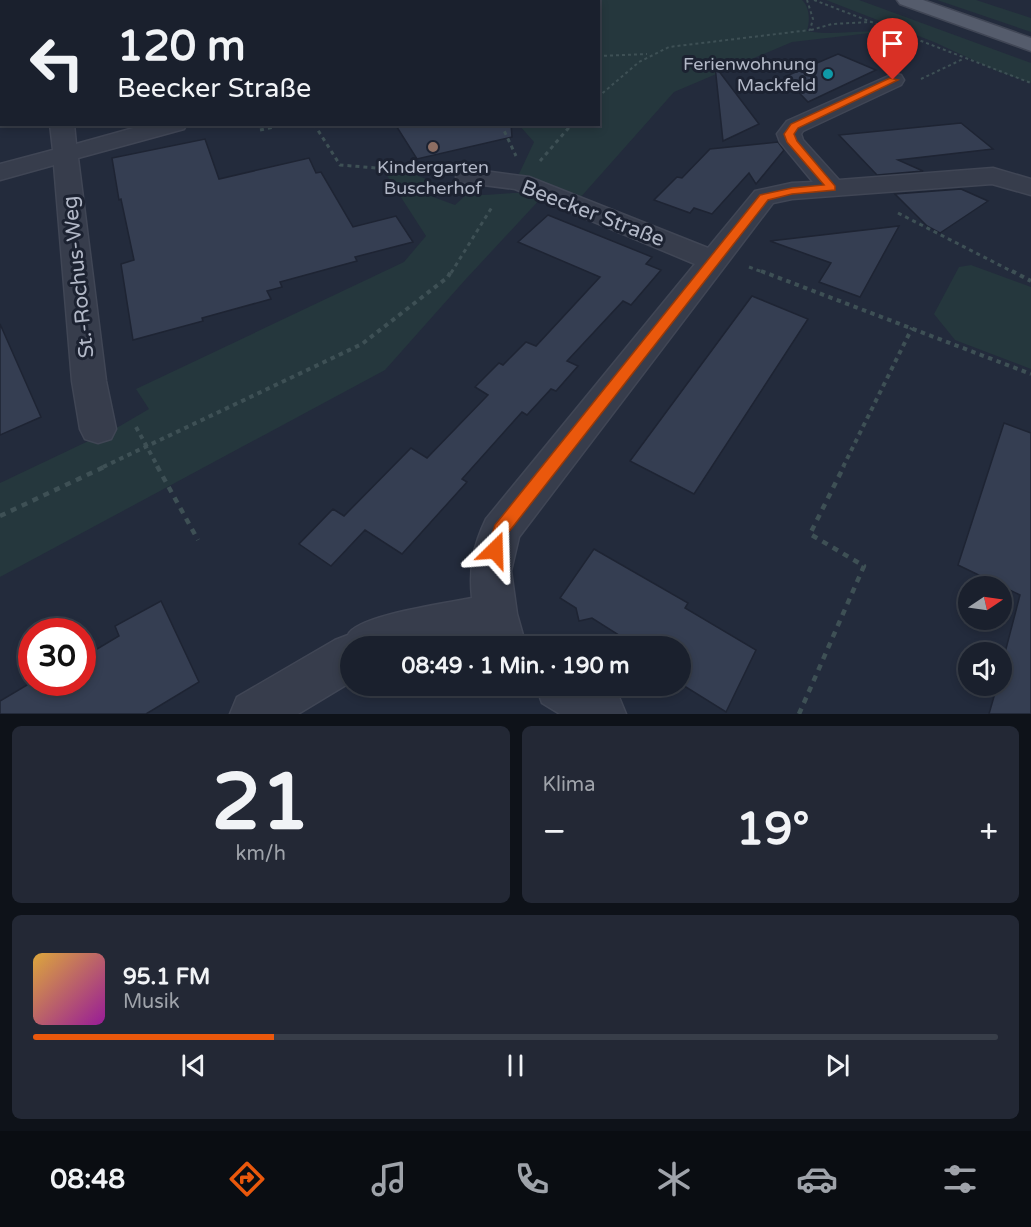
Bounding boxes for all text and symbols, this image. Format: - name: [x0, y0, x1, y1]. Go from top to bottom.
- pin: [867, 18, 918, 80]
- text: 120 m: [117, 21, 246, 72]
- icon: left: [18, 24, 96, 102]
- icon: arrive: [876, 27, 909, 60]
- place label: Ferienwohnung Mackfeld: [683, 53, 816, 96]
- marker: Ferienwohnung Mackfeld: [821, 67, 835, 81]
- text: Beecker Straße: [117, 72, 311, 105]
- marker: Kindergarten Buscherhof: [426, 140, 440, 154]
- place label: Kindergarten Buscherhof: [377, 156, 489, 199]
- street label: Beecker Straße: [518, 175, 668, 252]
- street label: St.-Rochus-Weg: [58, 195, 99, 359]
- position arrow: [463, 518, 527, 582]
- north arrow: [958, 576, 1012, 630]
- map controls: [958, 576, 1012, 696]
- speed limit sign: 30: [18, 618, 96, 696]
- button: sound: [958, 642, 1012, 696]
- text: 08:49 · 1 Min. · 190 m: [402, 653, 629, 679]
- text: 21: [212, 756, 310, 850]
- text: Klima: [543, 773, 595, 797]
- text: 19°: [736, 803, 809, 857]
- text: −: [543, 812, 566, 851]
- text: +: [979, 812, 998, 851]
- text: km/h: [236, 842, 286, 866]
- text: 95.1 FM: [123, 964, 210, 990]
- text: Musik: [123, 990, 180, 1014]
- icon: previous: [177, 1049, 210, 1082]
- icon: pause: [499, 1049, 532, 1082]
- icon: next: [821, 1049, 854, 1082]
- icon: directions: [226, 1158, 268, 1200]
- icon: music: [368, 1158, 410, 1200]
- icon: phone: [511, 1158, 553, 1200]
- icon: climate: [653, 1158, 695, 1200]
- icon: car: [796, 1158, 838, 1200]
- icon: filters: [939, 1158, 981, 1200]
- text: 08:48: [50, 1163, 125, 1196]

